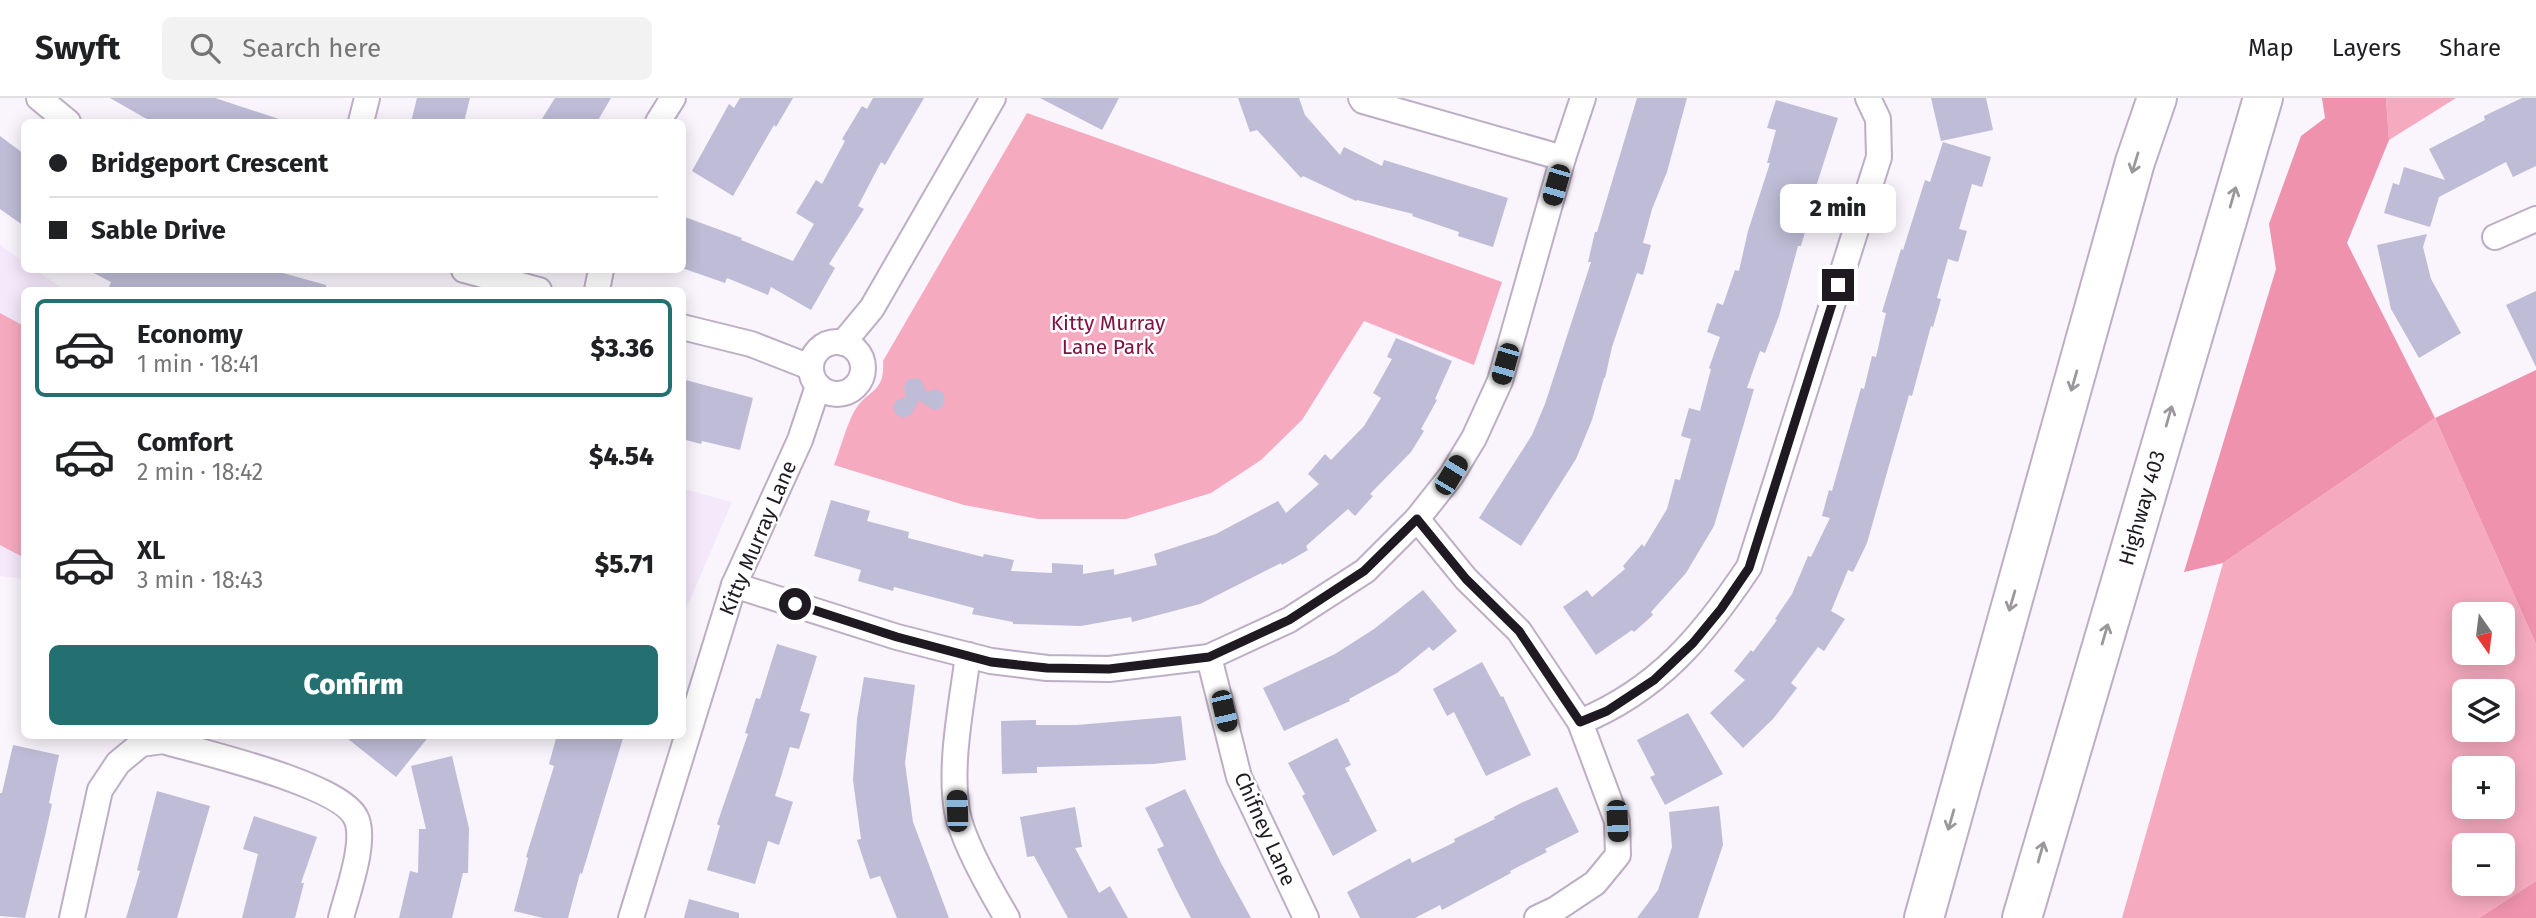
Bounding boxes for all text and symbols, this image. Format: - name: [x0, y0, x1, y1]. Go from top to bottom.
- search box: [162, 17, 652, 80]
- text: Swyft: [35, 28, 120, 68]
- icon: search: [186, 29, 224, 67]
- text: Search here: [242, 33, 381, 64]
- text: Map: [2248, 34, 2294, 62]
- text: Layers: [2332, 34, 2401, 62]
- text: Share: [2439, 34, 2501, 62]
- text: Bridgeport Crescent: [91, 148, 328, 179]
- one-way arrow: [2128, 151, 2141, 173]
- car: [1541, 162, 1572, 208]
- callout: 2 min: [1780, 184, 1896, 232]
- one-way arrow: [2227, 187, 2240, 209]
- text: 2 min: [1810, 194, 1866, 222]
- text: Sable Drive: [91, 215, 226, 246]
- route end: [1822, 269, 1854, 301]
- park label: Kitty Murray Lane Park: [1051, 310, 1166, 360]
- icon: car: [53, 317, 116, 380]
- text: Economy: [137, 319, 243, 350]
- text: $3.36: [591, 333, 654, 364]
- car: [1490, 341, 1521, 387]
- text: 1 min · 18:41: [137, 350, 259, 378]
- one-way arrow: [2066, 370, 2079, 392]
- one-way arrow: [2163, 405, 2176, 427]
- icon: car: [53, 425, 116, 488]
- text: Comfort: [137, 427, 233, 458]
- text: $4.54: [589, 441, 654, 472]
- street label: Highway 403: [2113, 448, 2171, 568]
- car: [1432, 452, 1471, 498]
- street label: Kitty Murray Lane: [714, 457, 802, 619]
- text: 2 min · 18:42: [137, 458, 263, 486]
- icon: car: [53, 533, 116, 596]
- text: XL: [137, 535, 165, 566]
- text: $5.71: [595, 549, 654, 580]
- text: 3 min · 18:43: [137, 566, 263, 594]
- route start: [779, 588, 811, 620]
- one-way arrow: [2005, 589, 2018, 611]
- north arrow: [2452, 602, 2515, 665]
- map controls: [2452, 602, 2515, 896]
- one-way arrow: [2099, 623, 2112, 646]
- button: Confirm: [49, 645, 658, 725]
- button: layers: [2452, 679, 2515, 742]
- car: [1210, 688, 1239, 734]
- button: +: [2452, 756, 2515, 819]
- street label: Chifney Lane: [1228, 768, 1302, 890]
- car: [946, 790, 969, 832]
- car: [1606, 799, 1629, 843]
- one-way arrow: [1944, 808, 1957, 830]
- button: −: [2452, 833, 2515, 896]
- one-way arrow: [2036, 842, 2049, 864]

